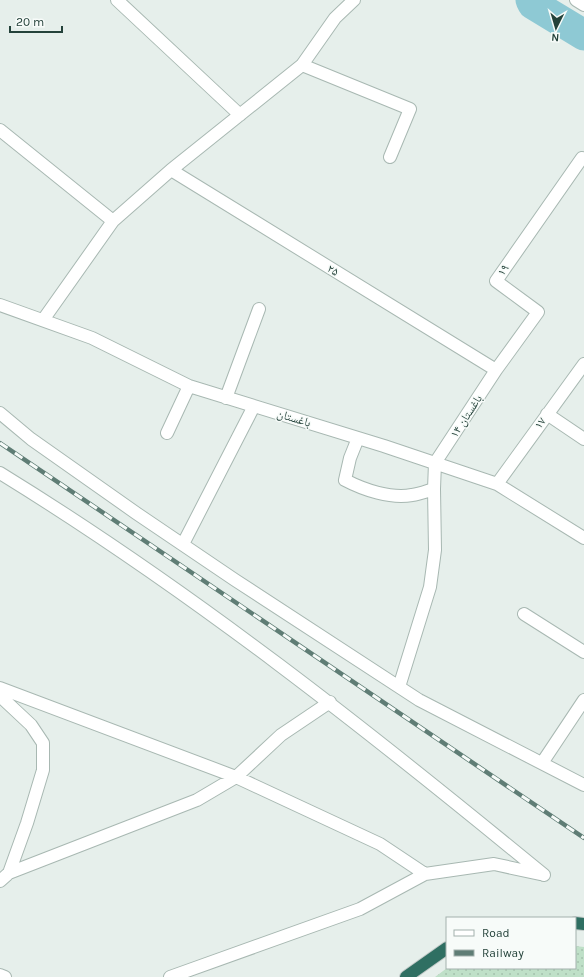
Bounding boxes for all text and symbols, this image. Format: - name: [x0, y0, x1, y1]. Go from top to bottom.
- scale bar: [10, 8, 62, 34]
- north arrow: [536, 8, 576, 48]
- text: 20 m: [16, 15, 44, 29]
- text: N: [551, 31, 560, 44]
- street label: ۲۵: [325, 261, 341, 279]
- street label: ۱۹: [494, 262, 512, 278]
- street label: باغستان ۱۴: [447, 392, 485, 440]
- street label: باغستان: [275, 406, 313, 430]
- street label: ۱۷: [531, 414, 549, 431]
- legend: [446, 917, 576, 969]
- text: Road: [482, 926, 510, 940]
- text: Railway: [482, 946, 524, 960]

